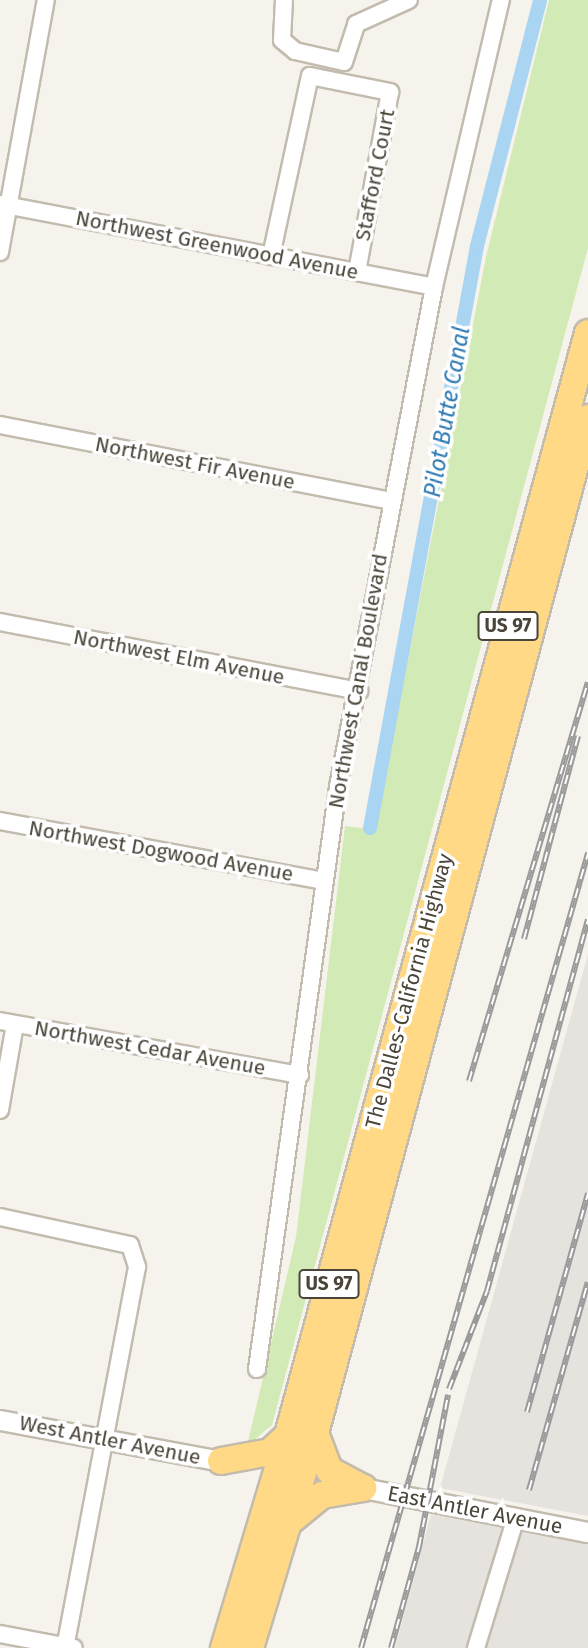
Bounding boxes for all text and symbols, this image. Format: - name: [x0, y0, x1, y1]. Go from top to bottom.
- street label: Stafford Court: [350, 107, 400, 243]
- street label: Northwest Greenwood Avenue: [74, 205, 360, 285]
- water label: Pilot Butte Canal: [418, 325, 476, 499]
- street label: Northwest Fir Avenue: [93, 431, 297, 495]
- street label: Northwest Canal Boulevard: [323, 552, 393, 810]
- road number: US 97: [476, 610, 540, 642]
- street label: Northwest Elm Avenue: [71, 624, 287, 690]
- street label: Northwest Dogwood Avenue: [27, 815, 295, 887]
- street label: The Dalles-California Highway: [360, 851, 458, 1131]
- street label: Northwest Cedar Avenue: [32, 1015, 268, 1081]
- road number: US 97: [298, 1268, 360, 1300]
- street label: West Antler Avenue: [17, 1410, 203, 1470]
- street label: East Antler Avenue: [385, 1481, 565, 1539]

